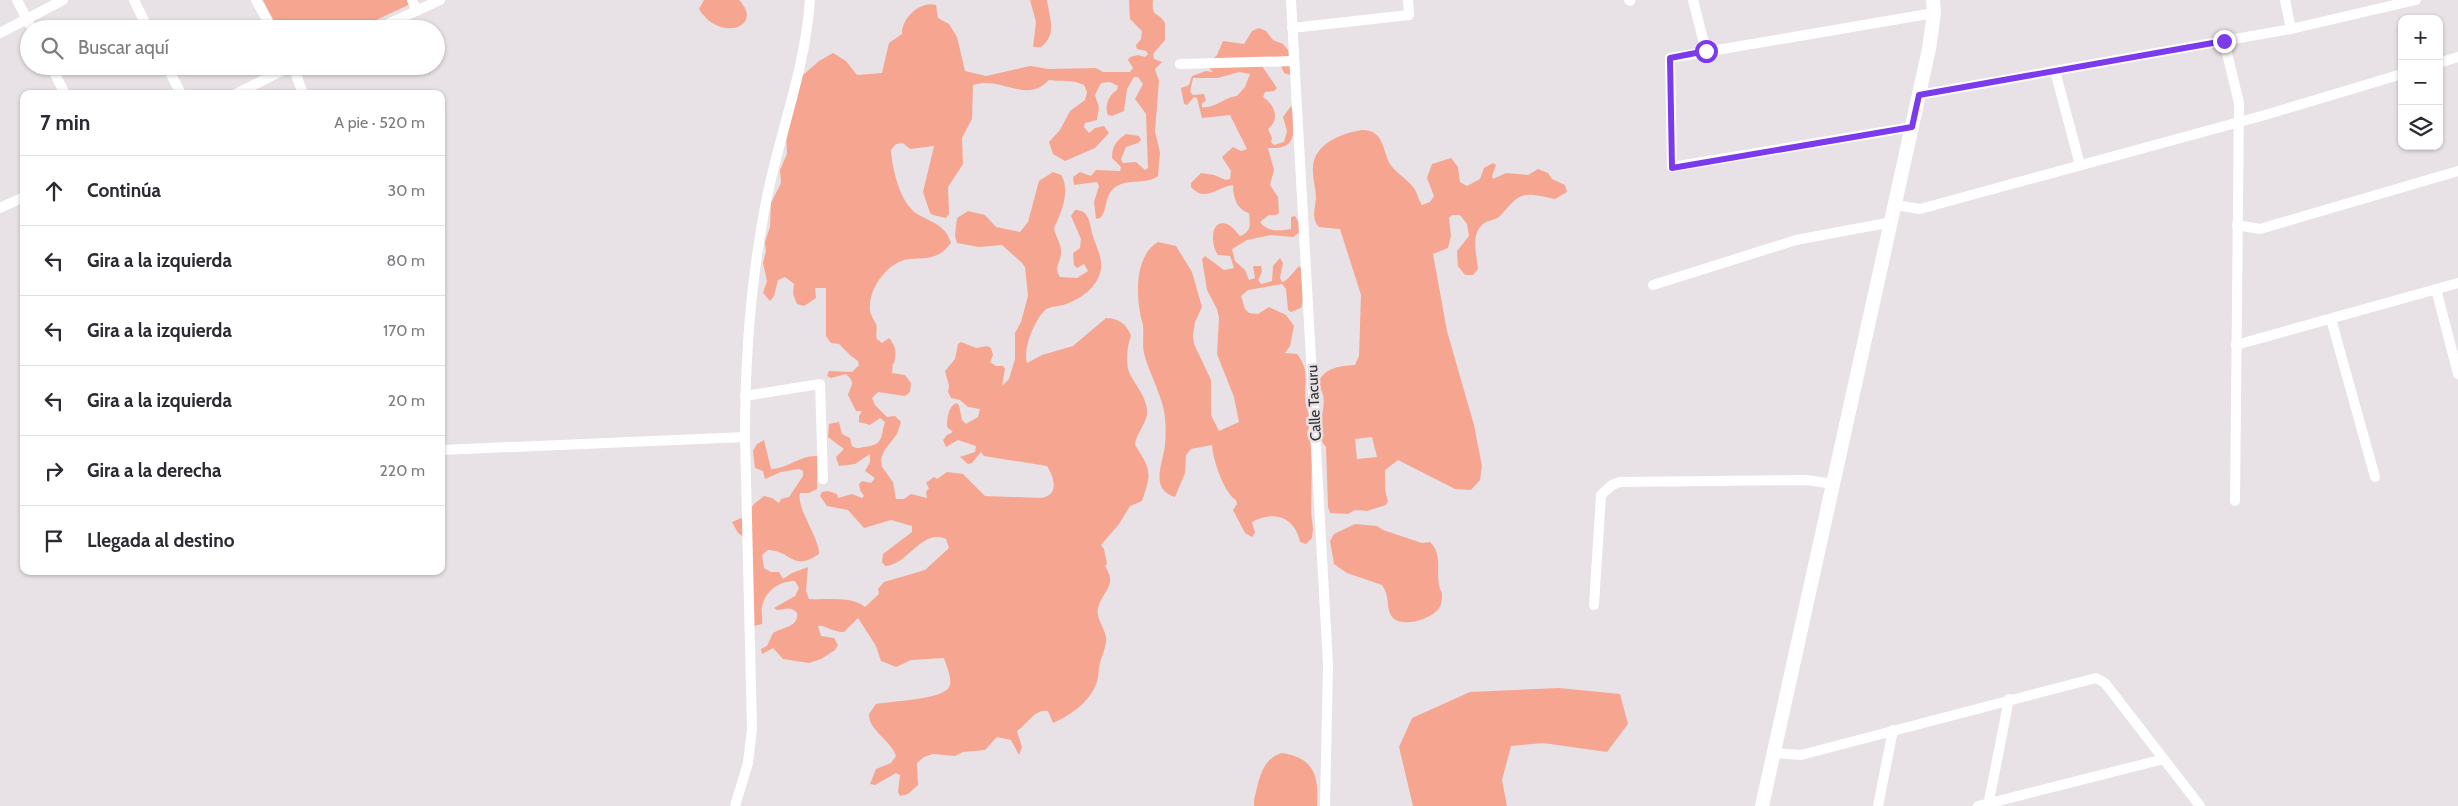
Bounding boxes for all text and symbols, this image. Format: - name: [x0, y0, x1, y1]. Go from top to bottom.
- map controls: [2398, 15, 2443, 150]
- button: +: [2398, 15, 2443, 60]
- search box: [20, 20, 445, 75]
- route end: [2213, 30, 2236, 53]
- icon: search: [38, 34, 66, 62]
- text: Buscar aquí: [78, 36, 169, 59]
- route start: [1695, 40, 1718, 63]
- button: −: [2398, 60, 2443, 105]
- button: layers: [2398, 105, 2443, 150]
- text: 7 min: [40, 110, 90, 135]
- text: A pie · 520 m: [334, 113, 425, 132]
- icon: ahead: [40, 177, 68, 205]
- text: Continúa: [87, 179, 161, 202]
- text: 30 m: [388, 181, 425, 200]
- icon: left: [40, 247, 68, 275]
- text: Gira a la izquierda: [87, 249, 232, 272]
- text: 80 m: [387, 251, 425, 270]
- icon: left: [40, 317, 68, 345]
- text: Gira a la izquierda: [87, 319, 232, 342]
- text: 170 m: [383, 321, 425, 340]
- street label: Calle Tacuru: [1303, 365, 1325, 441]
- icon: left: [40, 387, 68, 415]
- text: Gira a la izquierda: [87, 389, 232, 412]
- text: 20 m: [388, 391, 425, 410]
- icon: right: [40, 457, 68, 485]
- text: Gira a la derecha: [87, 459, 222, 482]
- text: 220 m: [379, 461, 425, 480]
- icon: arrive: [40, 527, 68, 555]
- text: Llegada al destino: [87, 529, 234, 552]

